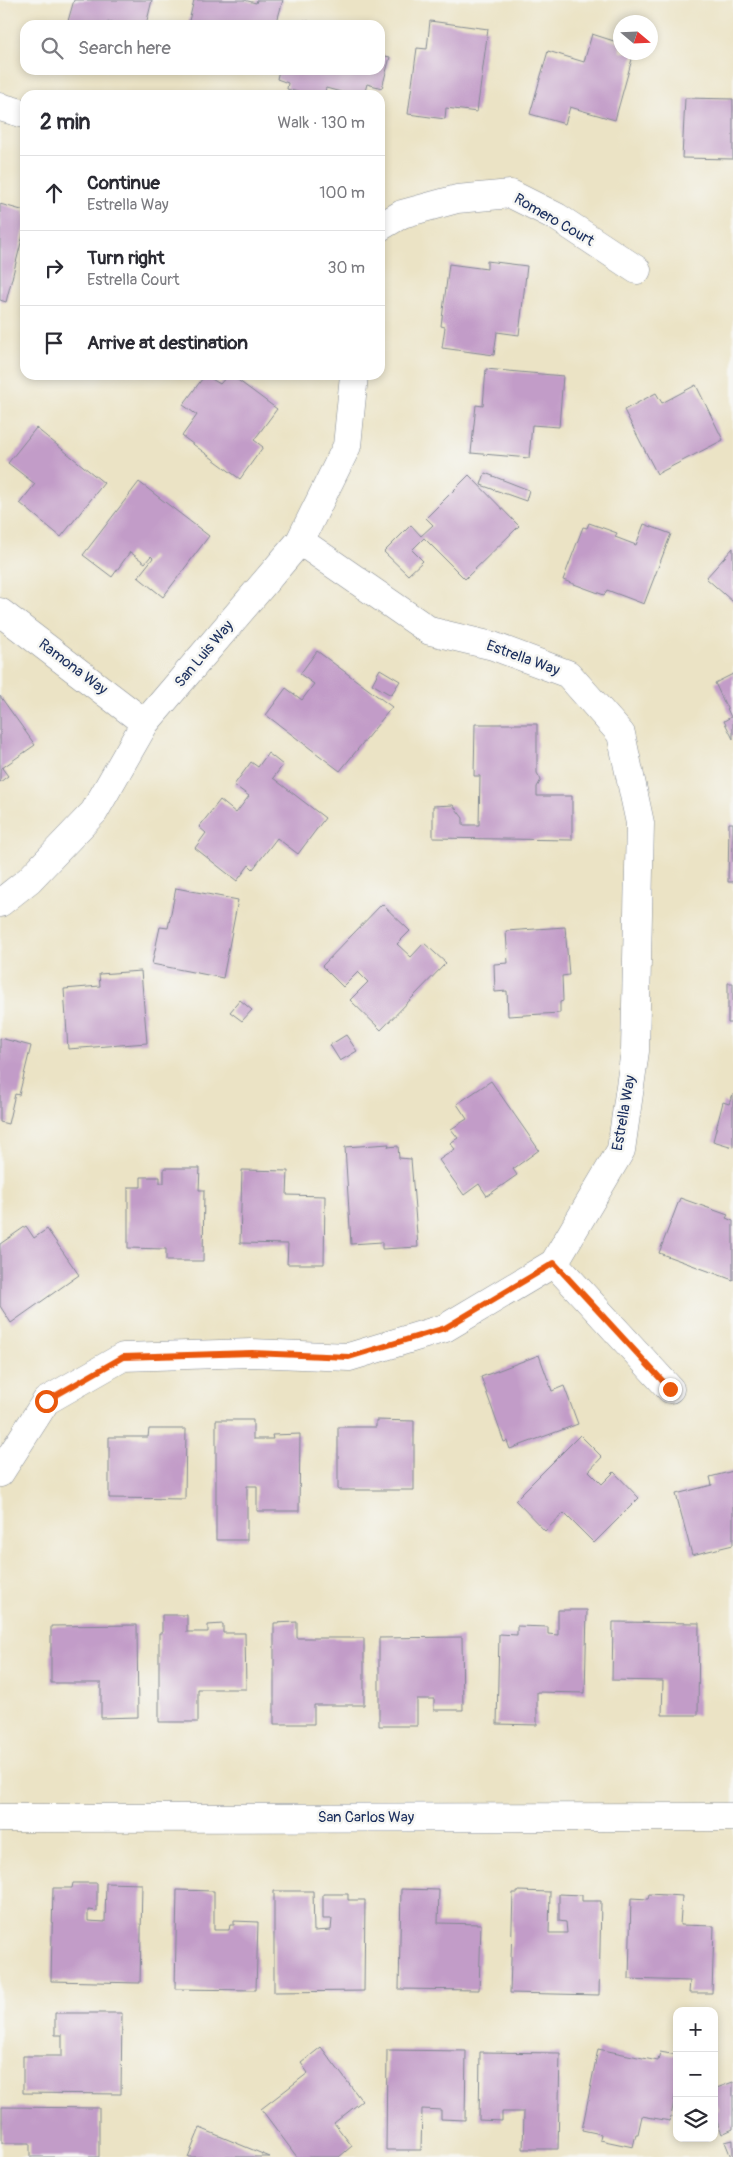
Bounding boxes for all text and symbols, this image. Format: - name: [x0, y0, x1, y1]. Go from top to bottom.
- north arrow: [613, 15, 658, 60]
- search box: [20, 20, 385, 75]
- icon: search: [38, 34, 66, 62]
- text: Search here: [78, 36, 171, 60]
- text: 2 min: [40, 109, 90, 136]
- text: Walk · 130 m: [278, 113, 365, 133]
- text: Continue: [87, 171, 160, 195]
- icon: ahead: [40, 179, 68, 207]
- text: 100 m: [319, 183, 365, 203]
- street label: Romero Court: [510, 189, 598, 251]
- text: Estrella Way: [87, 195, 169, 215]
- text: Turn right: [87, 246, 165, 270]
- icon: right: [40, 254, 68, 282]
- text: 30 m: [327, 258, 365, 278]
- text: Estrella Court: [87, 270, 179, 290]
- icon: arrive: [40, 329, 68, 357]
- text: Arrive at destination: [87, 331, 248, 355]
- street label: San Luis Way: [170, 616, 238, 691]
- street label: Ramona Way: [35, 635, 112, 700]
- street label: Estrella Way: [484, 636, 563, 680]
- street label: Estrella Way: [608, 1073, 640, 1152]
- route end: [659, 1378, 682, 1401]
- route start: [35, 1390, 58, 1413]
- street label: San Carlos Way: [318, 1808, 415, 1827]
- map controls: [673, 2007, 718, 2142]
- button: +: [673, 2007, 718, 2052]
- button: −: [673, 2052, 718, 2097]
- button: layers: [673, 2097, 718, 2142]

